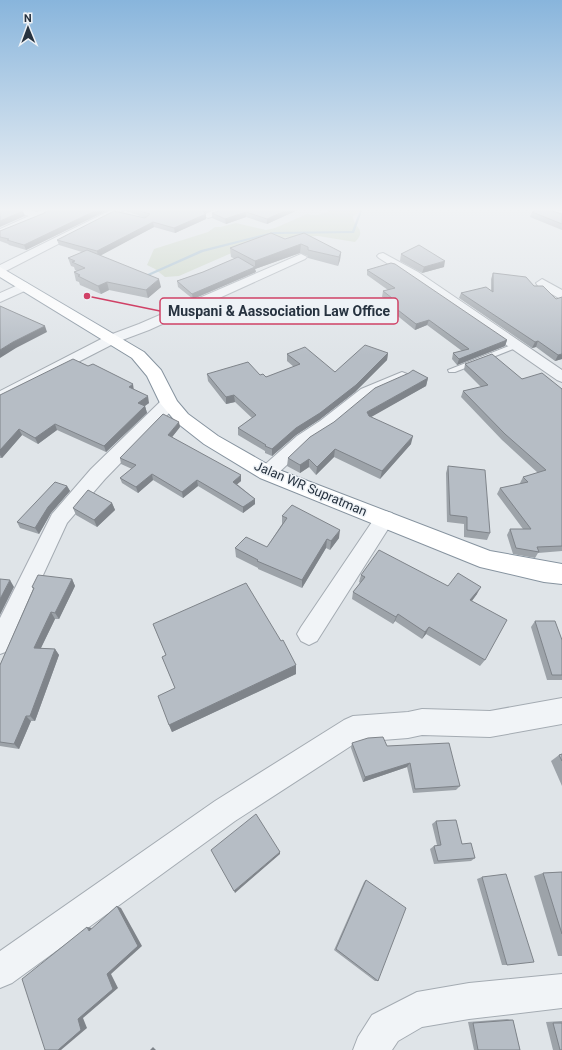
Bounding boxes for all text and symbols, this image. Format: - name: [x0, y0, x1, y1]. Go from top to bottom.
- north arrow: [8, 8, 48, 48]
- text: N: [24, 12, 32, 25]
- callout: Muspani & Aassociation Law Office: [160, 298, 398, 324]
- text: Muspani & Aassociation Law Office: [168, 303, 390, 319]
- street label: Jalan WR Supratman: [252, 458, 369, 519]

